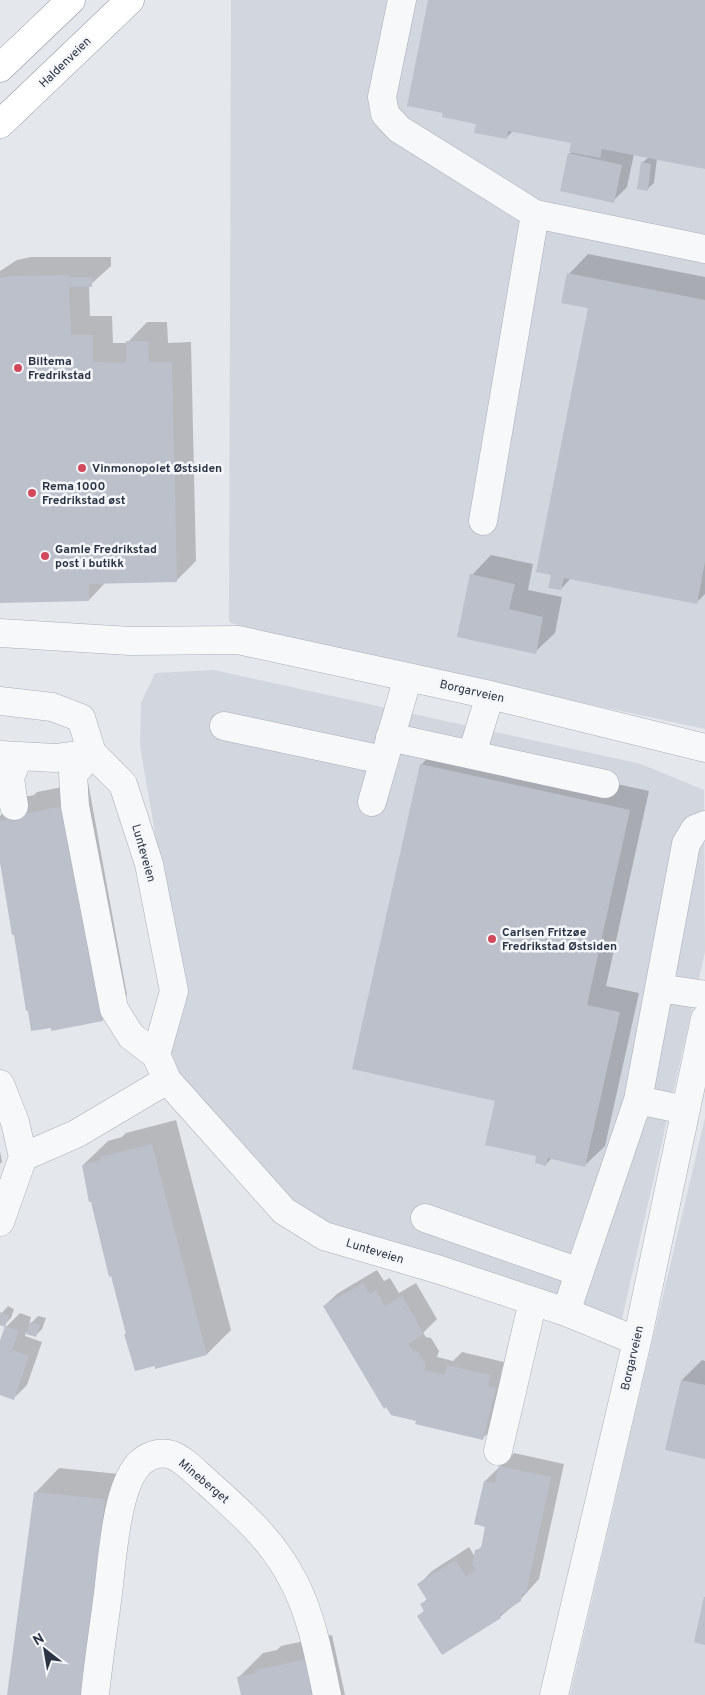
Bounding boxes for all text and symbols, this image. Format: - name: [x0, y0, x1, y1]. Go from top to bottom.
- street label: Haldenveien: [36, 34, 95, 92]
- place label: Biltema Fredrikstad: [28, 354, 91, 384]
- marker: Biltema Fredrikstad: [12, 362, 24, 374]
- place label: Vinmonopolet Østsiden: [92, 461, 222, 477]
- marker: Vinmonopolet Østsiden: [76, 462, 88, 474]
- place label: Rema 1000 Fredrikstad øst: [42, 479, 126, 509]
- marker: Rema 1000 Fredrikstad øst: [26, 487, 38, 499]
- place label: Gamle Fredrikstad post i butikk: [55, 542, 157, 572]
- marker: Gamle Fredrikstad post i butikk: [39, 550, 51, 562]
- street label: Borgarveien: [438, 677, 506, 707]
- street label: Lunteveien: [127, 822, 159, 884]
- place label: Carlsen Fritzøe Fredrikstad Østsiden: [502, 925, 617, 955]
- marker: Carlsen Fritzøe Fredrikstad Østsiden: [486, 933, 498, 945]
- street label: Lunteveien: [344, 1236, 406, 1268]
- street label: Borgarveien: [618, 1324, 648, 1392]
- street label: Mineberget: [175, 1456, 232, 1508]
- north arrow: [20, 1625, 70, 1675]
- text: N: [30, 1630, 48, 1650]

